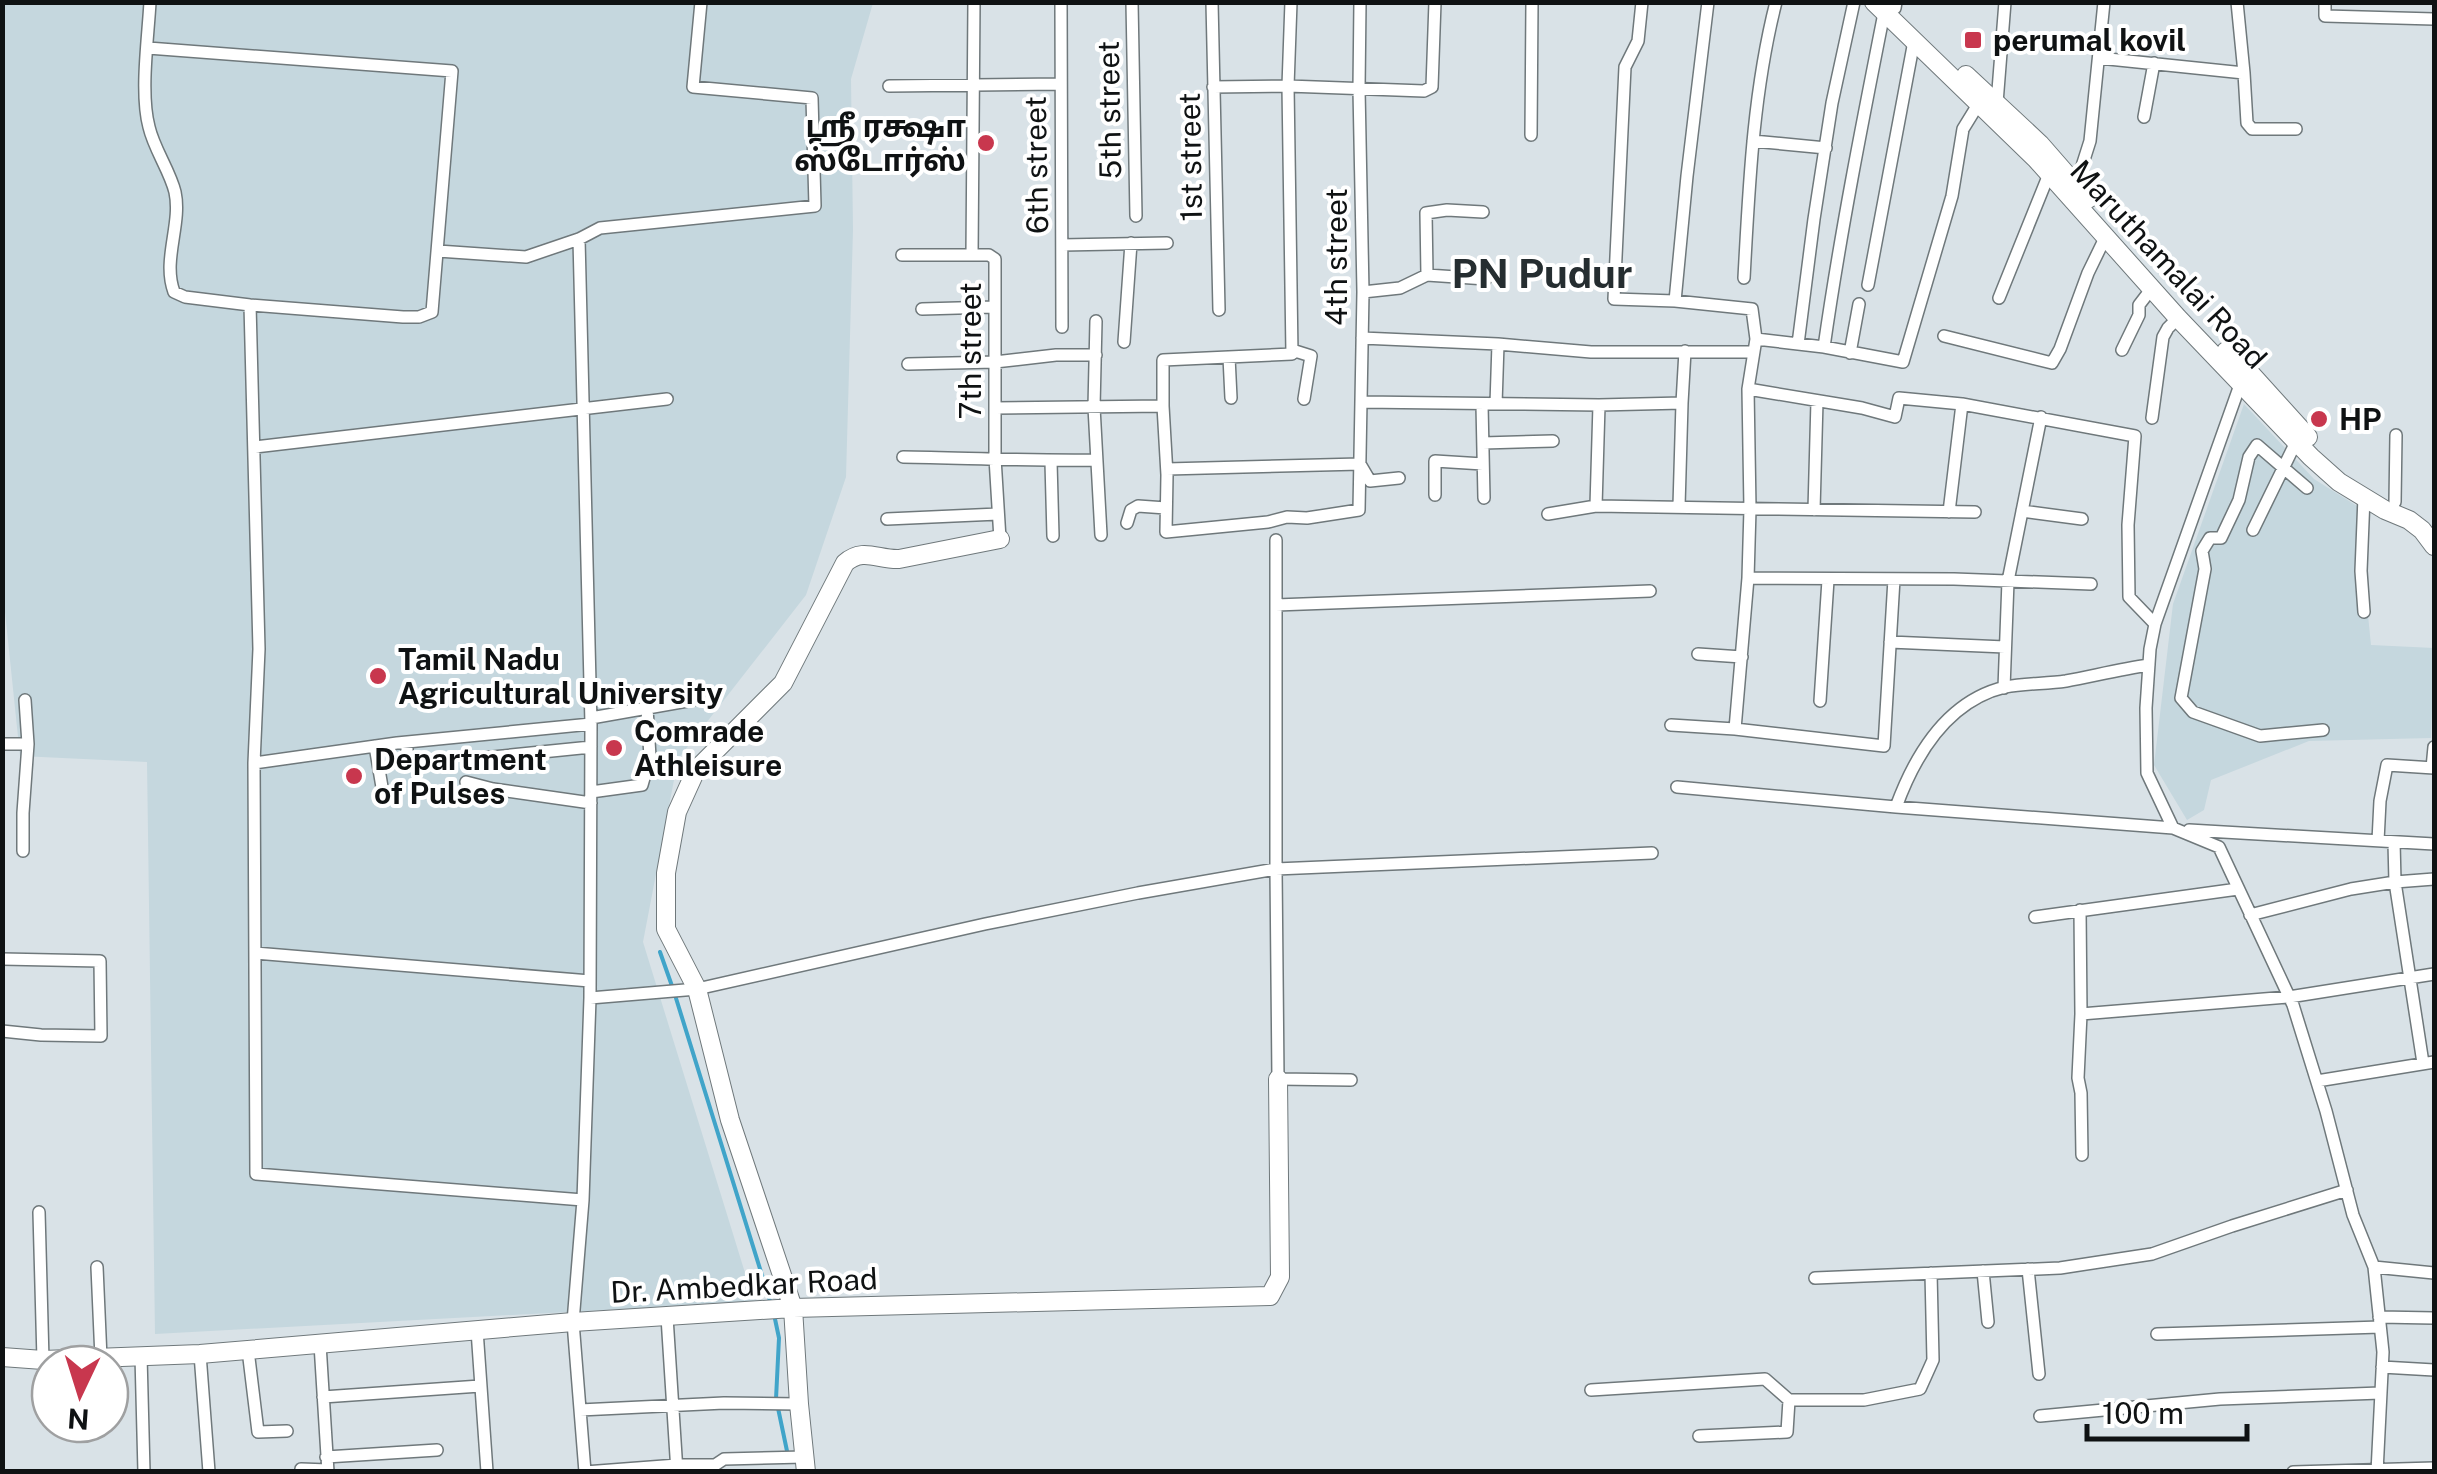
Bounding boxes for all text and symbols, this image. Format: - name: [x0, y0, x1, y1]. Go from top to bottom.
- place label: perumal kovil: [1993, 22, 2186, 58]
- marker: perumal kovil: [1962, 29, 1984, 51]
- street label: 5th street: [1090, 40, 1128, 180]
- street label: 1st street: [1171, 92, 1209, 222]
- street label: 6th street: [1017, 96, 1055, 234]
- place label: ஶ்ரீ ரக்ஷா ஸ்டோர்ஸ்: [794, 108, 966, 178]
- marker: ஶ்ரீ ரக்ஷா ஸ்டோர்ஸ்: [975, 132, 997, 154]
- street label: Maruthamalai Road: [2063, 152, 2275, 376]
- street label: 4th street: [1318, 188, 1354, 326]
- district label: PN Pudur: [1452, 250, 1632, 297]
- street label: 7th street: [952, 282, 988, 420]
- place label: HP: [2339, 401, 2382, 437]
- marker: HP: [2308, 408, 2330, 430]
- place label: Tamil Nadu Agricultural University: [398, 641, 723, 711]
- marker: Tamil Nadu Agricultural University: [367, 665, 389, 687]
- place label: Comrade Athleisure: [634, 713, 782, 783]
- marker: Comrade Athleisure: [603, 737, 625, 759]
- place label: Department of Pulses: [374, 741, 547, 811]
- marker: Department of Pulses: [343, 765, 365, 787]
- street label: Dr. Ambedkar Road: [609, 1260, 879, 1310]
- north arrow: [30, 1344, 130, 1444]
- scale bar: [2087, 1379, 2247, 1441]
- text: 100 m: [2102, 1395, 2184, 1431]
- text: N: [66, 1402, 90, 1437]

